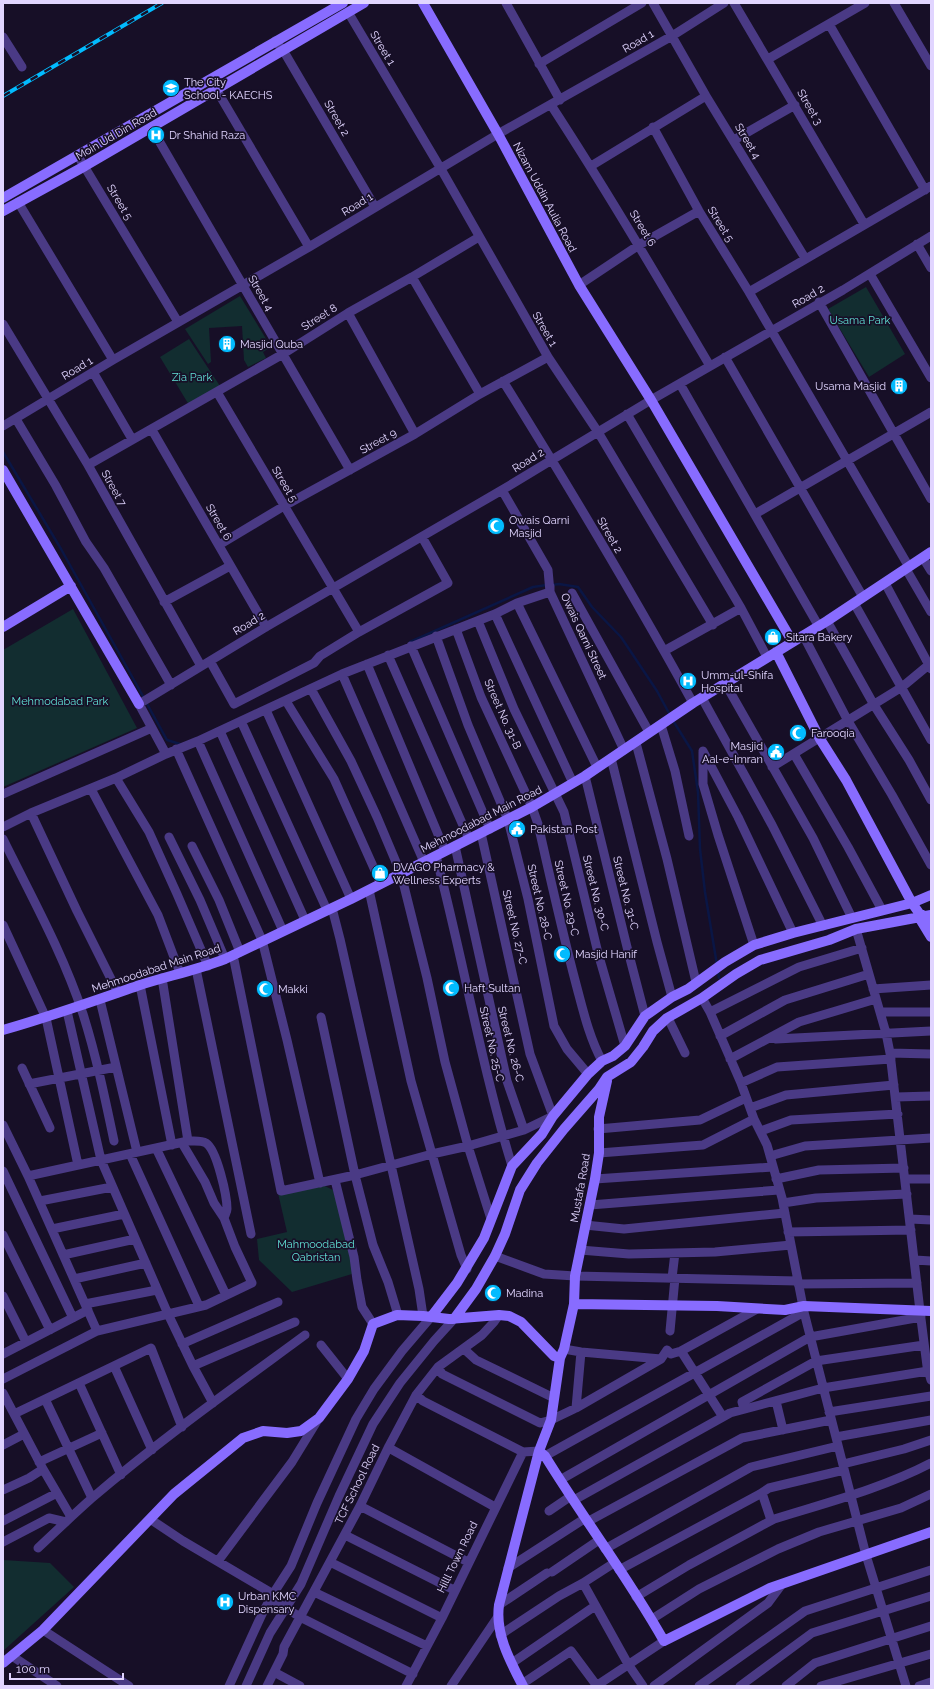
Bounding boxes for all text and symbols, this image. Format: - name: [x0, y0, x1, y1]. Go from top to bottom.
- street label: Road 1: [620, 27, 656, 56]
- street label: Street 1: [367, 29, 398, 68]
- place label: The City School - KAECHS: [184, 76, 273, 102]
- school or university icon: The City School - KAECHS: [161, 78, 181, 98]
- street label: Street 3: [794, 87, 825, 128]
- street label: Street 2: [321, 98, 352, 139]
- street label: Moin Ud Din Road: [73, 106, 159, 163]
- street label: Street 4: [732, 121, 763, 161]
- hospital icon: Dr Shahid Raza: [146, 125, 166, 145]
- place label: Dr Shahid Raza: [169, 129, 245, 142]
- street label: Nizam Uddin Aulia Road: [510, 140, 579, 255]
- street label: Street 5: [104, 182, 135, 222]
- street label: Road 1: [339, 190, 375, 219]
- street label: Street 5: [705, 204, 737, 244]
- street label: Street 6: [627, 208, 659, 249]
- street label: Street 4: [245, 273, 276, 314]
- street label: Road 2: [790, 282, 827, 311]
- street label: Street 8: [299, 301, 340, 333]
- street label: Street 1: [529, 310, 560, 349]
- park label: Usama Park: [830, 314, 891, 327]
- building icon: Masjid Quba: [217, 334, 237, 354]
- place label: Masjid Quba: [240, 338, 303, 351]
- street label: Road 1: [59, 354, 95, 383]
- park label: Zia Park: [172, 371, 212, 384]
- building icon: Usama Masjid: [889, 376, 909, 396]
- place label: Usama Masjid: [815, 380, 886, 393]
- street label: Street 9: [358, 426, 399, 457]
- street label: Road 2: [510, 446, 547, 475]
- street label: Street 5: [269, 464, 300, 504]
- street label: Street 7: [98, 468, 129, 509]
- street label: Street 6: [203, 502, 234, 543]
- place label: Owais Qarni Masjid: [509, 514, 569, 540]
- street label: Street 2: [594, 515, 625, 556]
- mosque icon: Owais Qarni Masjid: [486, 516, 506, 536]
- street label: Owais Qarni Street: [558, 591, 609, 682]
- street label: Road 2: [231, 609, 268, 638]
- shop icon: Sitara Bakery: [763, 627, 783, 647]
- place label: Sitara Bakery: [786, 631, 853, 644]
- place label: Umm-ul-Shifa Hospital: [701, 669, 773, 695]
- hospital icon: Umm-ul-Shifa Hospital: [678, 671, 698, 691]
- street label: Street No. 31-B: [481, 677, 524, 751]
- park label: Mehmodabad Park: [12, 695, 109, 708]
- mosque icon: Farooqia: [788, 723, 808, 743]
- place label: Farooqia: [811, 727, 855, 740]
- place label: Masjid Aal-e-Imran: [702, 740, 763, 766]
- public building icon: Masjid Aal-e-Imran: [766, 742, 786, 762]
- street label: Mehmoodabad Main Road: [418, 783, 544, 856]
- public building icon: Pakistan Post: [507, 819, 527, 839]
- place label: Pakistan Post: [530, 823, 598, 836]
- street label: Street No. 30-C: [580, 854, 611, 933]
- street label: Street No. 31-C: [610, 855, 641, 932]
- street label: Street No. 29-C: [551, 859, 582, 938]
- place label: DVAGO Pharmacy & Wellness Experts: [393, 861, 495, 887]
- shop icon: DVAGO Pharmacy & Wellness Experts: [370, 863, 390, 883]
- street label: Street No. 28-C: [524, 863, 555, 942]
- street label: Street No. 27-C: [500, 888, 530, 966]
- street label: Mehmoodabad Main Road: [90, 941, 222, 995]
- mosque icon: Masjid Hanif: [552, 944, 572, 964]
- place label: Masjid Hanif: [575, 948, 637, 961]
- mosque icon: Haft Sultan: [441, 978, 461, 998]
- mosque icon: Makki: [255, 979, 275, 999]
- place label: Haft Sultan: [464, 982, 520, 995]
- place label: Makki: [278, 983, 308, 996]
- street label: Street No. 25-C: [477, 1005, 507, 1083]
- street label: Street No. 26-C: [495, 1005, 526, 1084]
- street label: Mustafa Road: [568, 1152, 593, 1224]
- park label: Mahmoodabad Qabristan: [277, 1238, 355, 1264]
- mosque icon: Madina: [483, 1283, 503, 1303]
- place label: Madina: [506, 1287, 543, 1300]
- street label: TCF School Road: [333, 1442, 382, 1526]
- street label: Hilll Town Road: [435, 1519, 480, 1595]
- place label: Urban KMC Dispensary: [238, 1590, 297, 1616]
- hospital icon: Urban KMC Dispensary: [215, 1592, 235, 1612]
- scale bar: [10, 1655, 123, 1681]
- text: 100 m: [16, 1662, 50, 1676]

